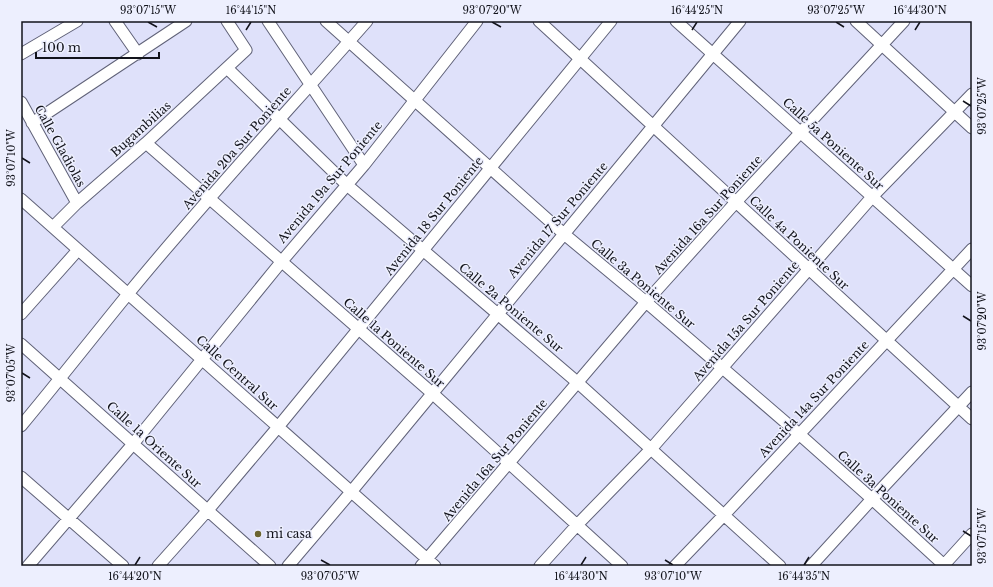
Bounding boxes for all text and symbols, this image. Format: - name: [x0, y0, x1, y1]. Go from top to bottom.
- text: 93°07'15"W: [120, 4, 176, 17]
- text: 16°44'15"N: [226, 4, 276, 17]
- text: 93°07'20"W: [462, 4, 522, 17]
- text: 16°44'25"N: [671, 4, 723, 17]
- text: 93°07'25"W: [807, 4, 865, 17]
- text: 16°44'30"N: [893, 4, 947, 17]
- scale bar: [36, 34, 159, 60]
- text: 100 m: [42, 40, 81, 55]
- text: 93°07'25"W: [976, 77, 989, 135]
- street label: Avenida 20a Sur Poniente: [178, 83, 294, 213]
- street label: Calle 5a Poniente Sur: [780, 94, 887, 193]
- street label: Bugambilias: [107, 98, 174, 160]
- street label: Calle Gladiolas: [32, 102, 89, 189]
- street label: Avenida 19a Sur Poniente: [273, 117, 385, 247]
- text: 93°07'10"W: [5, 129, 18, 187]
- street label: Avenida 16a Sur Poniente: [649, 152, 765, 278]
- street label: Avenida 18 Sur Poniente: [380, 153, 486, 279]
- street label: Avenida 17 Sur Poniente: [504, 158, 611, 282]
- street label: Calle 4a Poniente Sur: [746, 192, 853, 293]
- street label: Calle 3a Poniente Sur: [588, 236, 699, 332]
- street label: Avenida 15a Sur Poniente: [689, 257, 802, 385]
- street label: Calle 2a Poniente Sur: [456, 260, 567, 356]
- text: 93°07'20"W: [976, 291, 989, 351]
- street label: Calle 1a Poniente Sur: [341, 295, 448, 391]
- street label: Calle Central Sur: [193, 332, 282, 413]
- street label: Avenida 14a Sur Poniente: [755, 337, 872, 461]
- text: 93°07'05"W: [5, 343, 18, 402]
- street label: Avenida 16a Sur Poniente: [438, 395, 550, 525]
- street label: Calle 1a Oriente Sur: [104, 398, 205, 491]
- street label: Calle 3a Poniente Sur: [835, 447, 942, 546]
- text: 93°07'15"W: [976, 508, 989, 564]
- place label: mi casa: [266, 526, 312, 541]
- marker: mi casa: [253, 529, 263, 539]
- text: 16°44'20"N: [108, 570, 162, 583]
- text: 93°07'05"W: [301, 570, 360, 583]
- text: 16°44'30"N: [554, 570, 608, 583]
- text: 93°07'10"W: [644, 570, 702, 583]
- text: 16°44'35"N: [778, 570, 830, 583]

